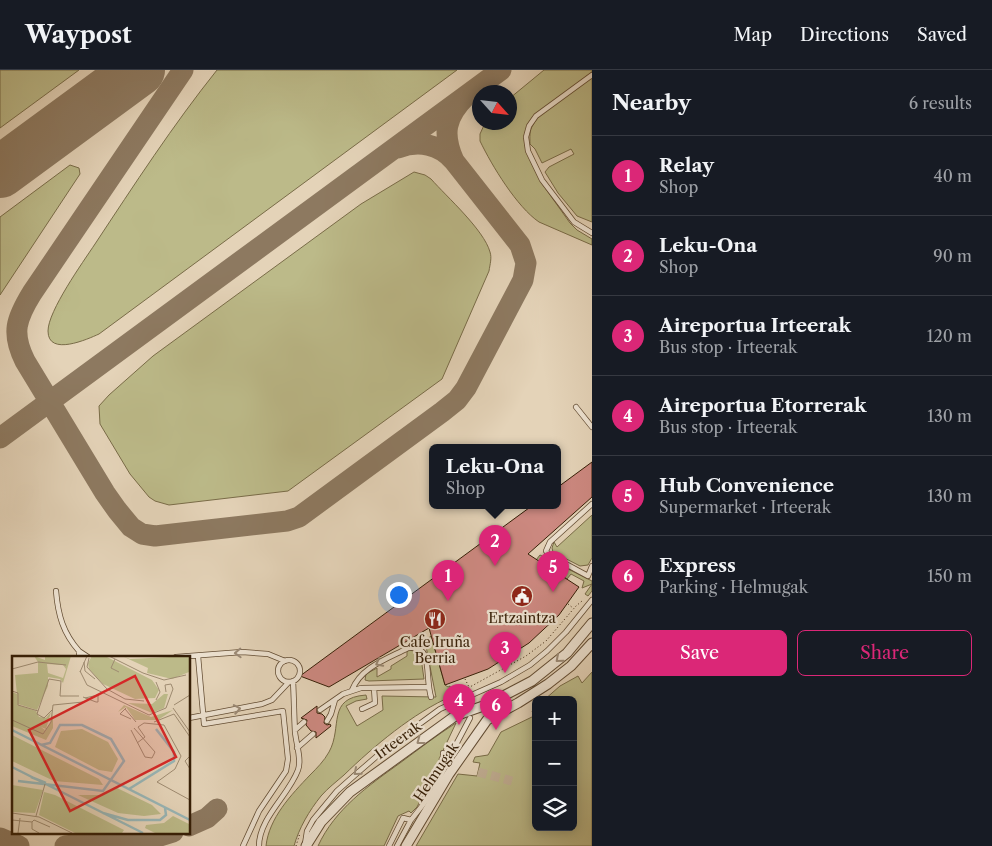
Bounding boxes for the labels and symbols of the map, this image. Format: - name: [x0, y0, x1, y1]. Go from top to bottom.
- north arrow: [472, 85, 517, 130]
- pin: 2: [479, 525, 511, 566]
- pin: 5: [537, 551, 569, 592]
- pin: 1: [432, 560, 464, 601]
- your location: [386, 582, 412, 608]
- public building icon: Ertzaintza: [510, 584, 534, 608]
- restaurant icon: Cafe Iruña Berria: [423, 607, 447, 631]
- place label: Ertzaintza: [488, 609, 556, 627]
- pin: 3: [489, 632, 521, 673]
- place label: Cafe Iruña Berria: [400, 633, 471, 667]
- one-way arrow: [234, 647, 242, 658]
- one-way arrow: [556, 654, 565, 662]
- inset map: [12, 656, 190, 834]
- one-way arrow: [376, 657, 385, 667]
- pin: 4: [443, 684, 475, 725]
- pin: 6: [480, 689, 512, 730]
- one-way arrow: [232, 704, 241, 714]
- street label: Irteerak: [371, 717, 426, 763]
- one-way arrow: [416, 735, 426, 744]
- street label: Helmugak: [409, 738, 463, 805]
- one-way arrow: [354, 767, 363, 776]

